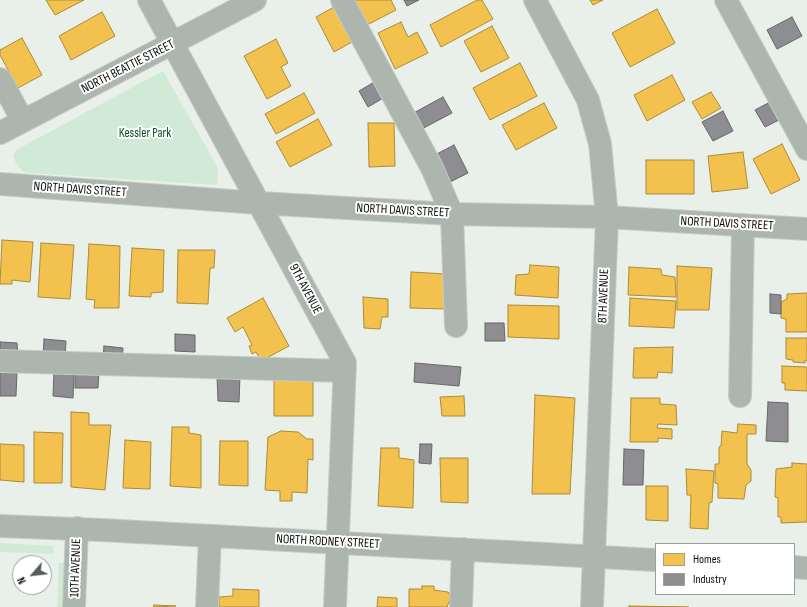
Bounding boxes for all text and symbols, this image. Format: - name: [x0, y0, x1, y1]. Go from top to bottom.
- street label: NORTH BEATTIE STREET: [79, 37, 177, 97]
- park label: Kessler Park: [119, 126, 171, 142]
- street label: NORTH DAVIS STREET: [33, 179, 127, 201]
- street label: NORTH DAVIS STREET: [356, 201, 450, 221]
- street label: NORTH DAVIS STREET: [680, 214, 774, 234]
- street label: 9TH AVENUE: [285, 261, 325, 317]
- street label: 8TH AVENUE: [595, 269, 613, 323]
- street label: NORTH RODNEY STREET: [276, 531, 380, 553]
- street label: 10TH AVENUE: [67, 538, 85, 598]
- legend: [655, 543, 795, 595]
- text: Homes: [693, 552, 721, 567]
- north arrow: [12, 555, 52, 595]
- text: Industry: [693, 572, 727, 587]
- text: N: [15, 575, 29, 586]

